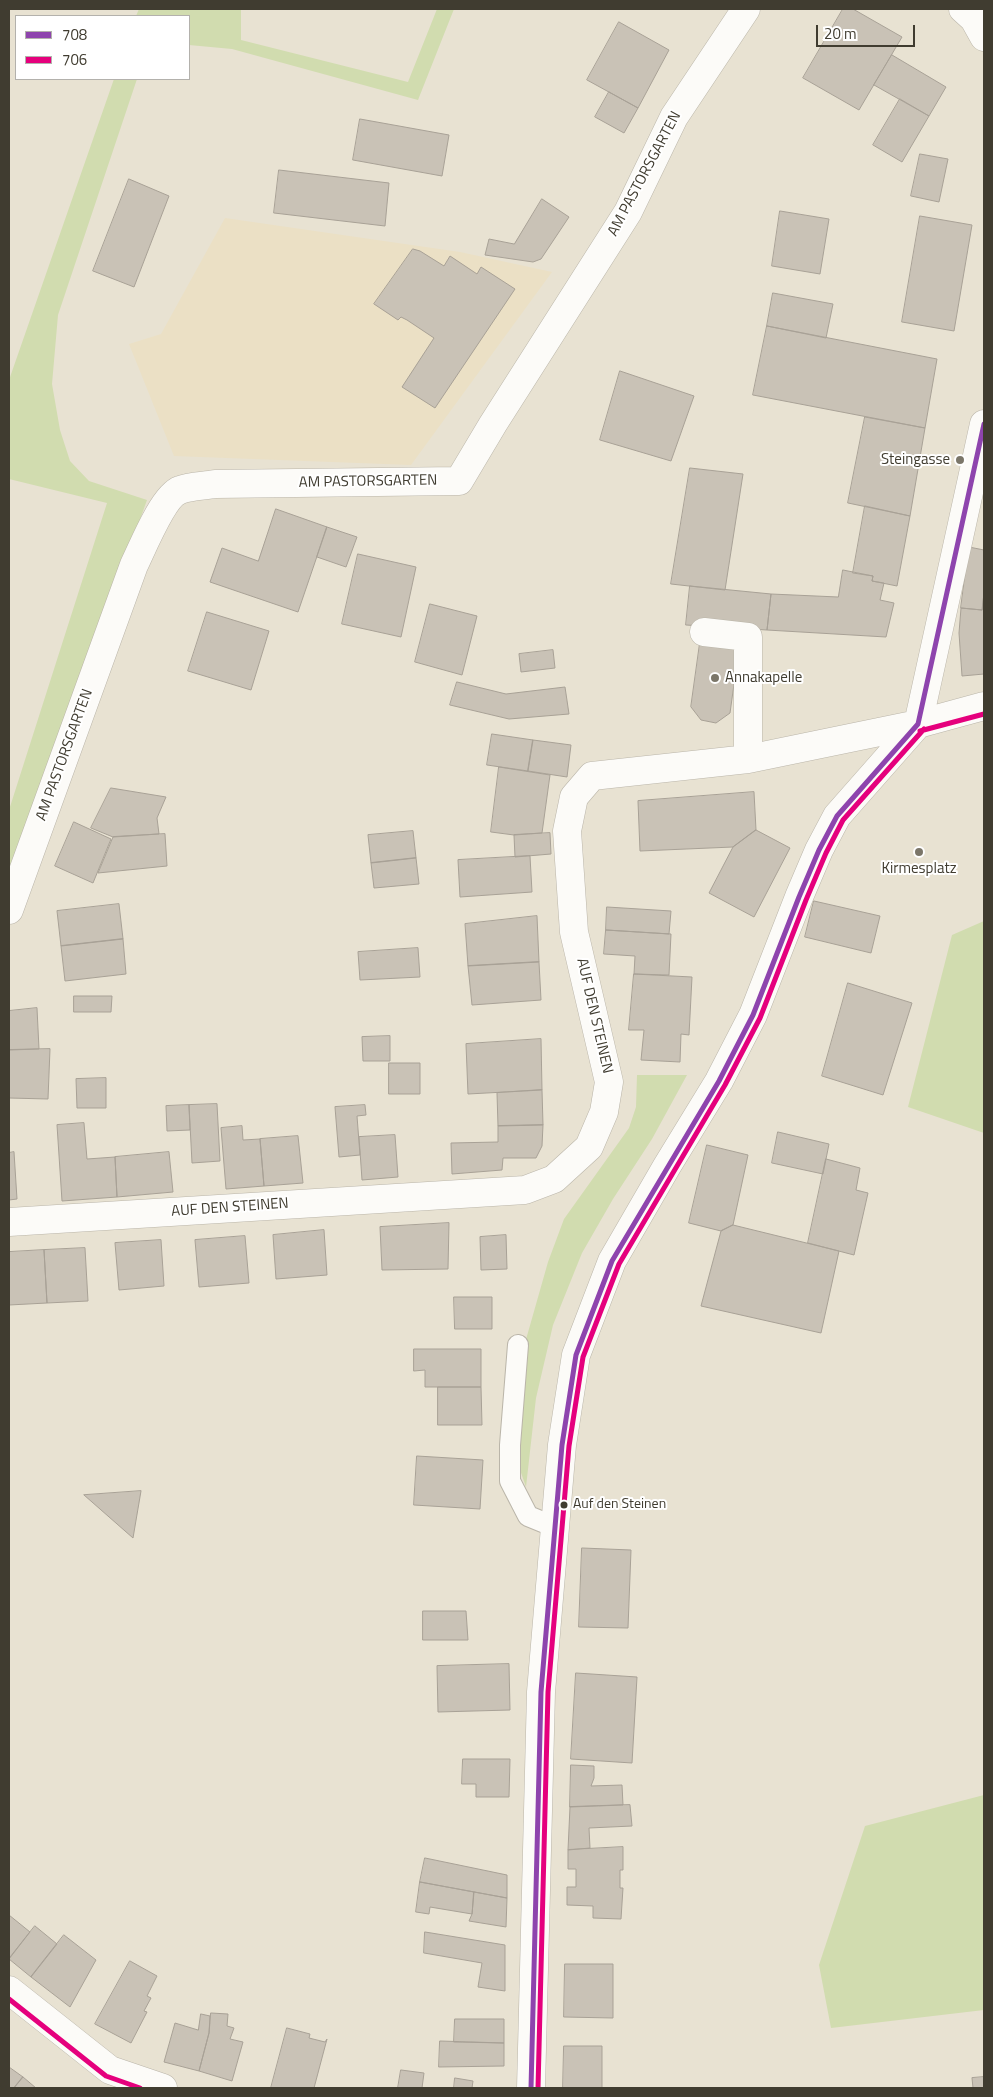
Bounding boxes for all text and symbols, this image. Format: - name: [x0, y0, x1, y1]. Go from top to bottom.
- legend: [15, 15, 190, 80]
- scale bar: [818, 15, 917, 47]
- text: 20 m: [824, 22, 857, 45]
- text: 708: [62, 23, 87, 46]
- text: 706: [62, 48, 87, 71]
- street label: AM PASTORSGARTEN: [604, 109, 686, 239]
- place label: Steingasse: [881, 451, 950, 469]
- marker: Steingasse: [954, 454, 966, 466]
- street label: AM PASTORSGARTEN: [299, 472, 437, 492]
- place label: Annakapelle: [725, 669, 802, 687]
- marker: Annakapelle: [709, 672, 721, 684]
- street label: AM PASTORSGARTEN: [33, 687, 97, 823]
- marker: Kirmesplatz: [913, 846, 925, 858]
- place label: Kirmesplatz: [881, 860, 957, 878]
- street label: AUF DEN STEINEN: [572, 957, 616, 1075]
- street label: AUF DEN STEINEN: [171, 1195, 289, 1221]
- place label: Auf den Steinen: [573, 1497, 666, 1513]
- marker: Auf den Steinen: [559, 1500, 569, 1510]

